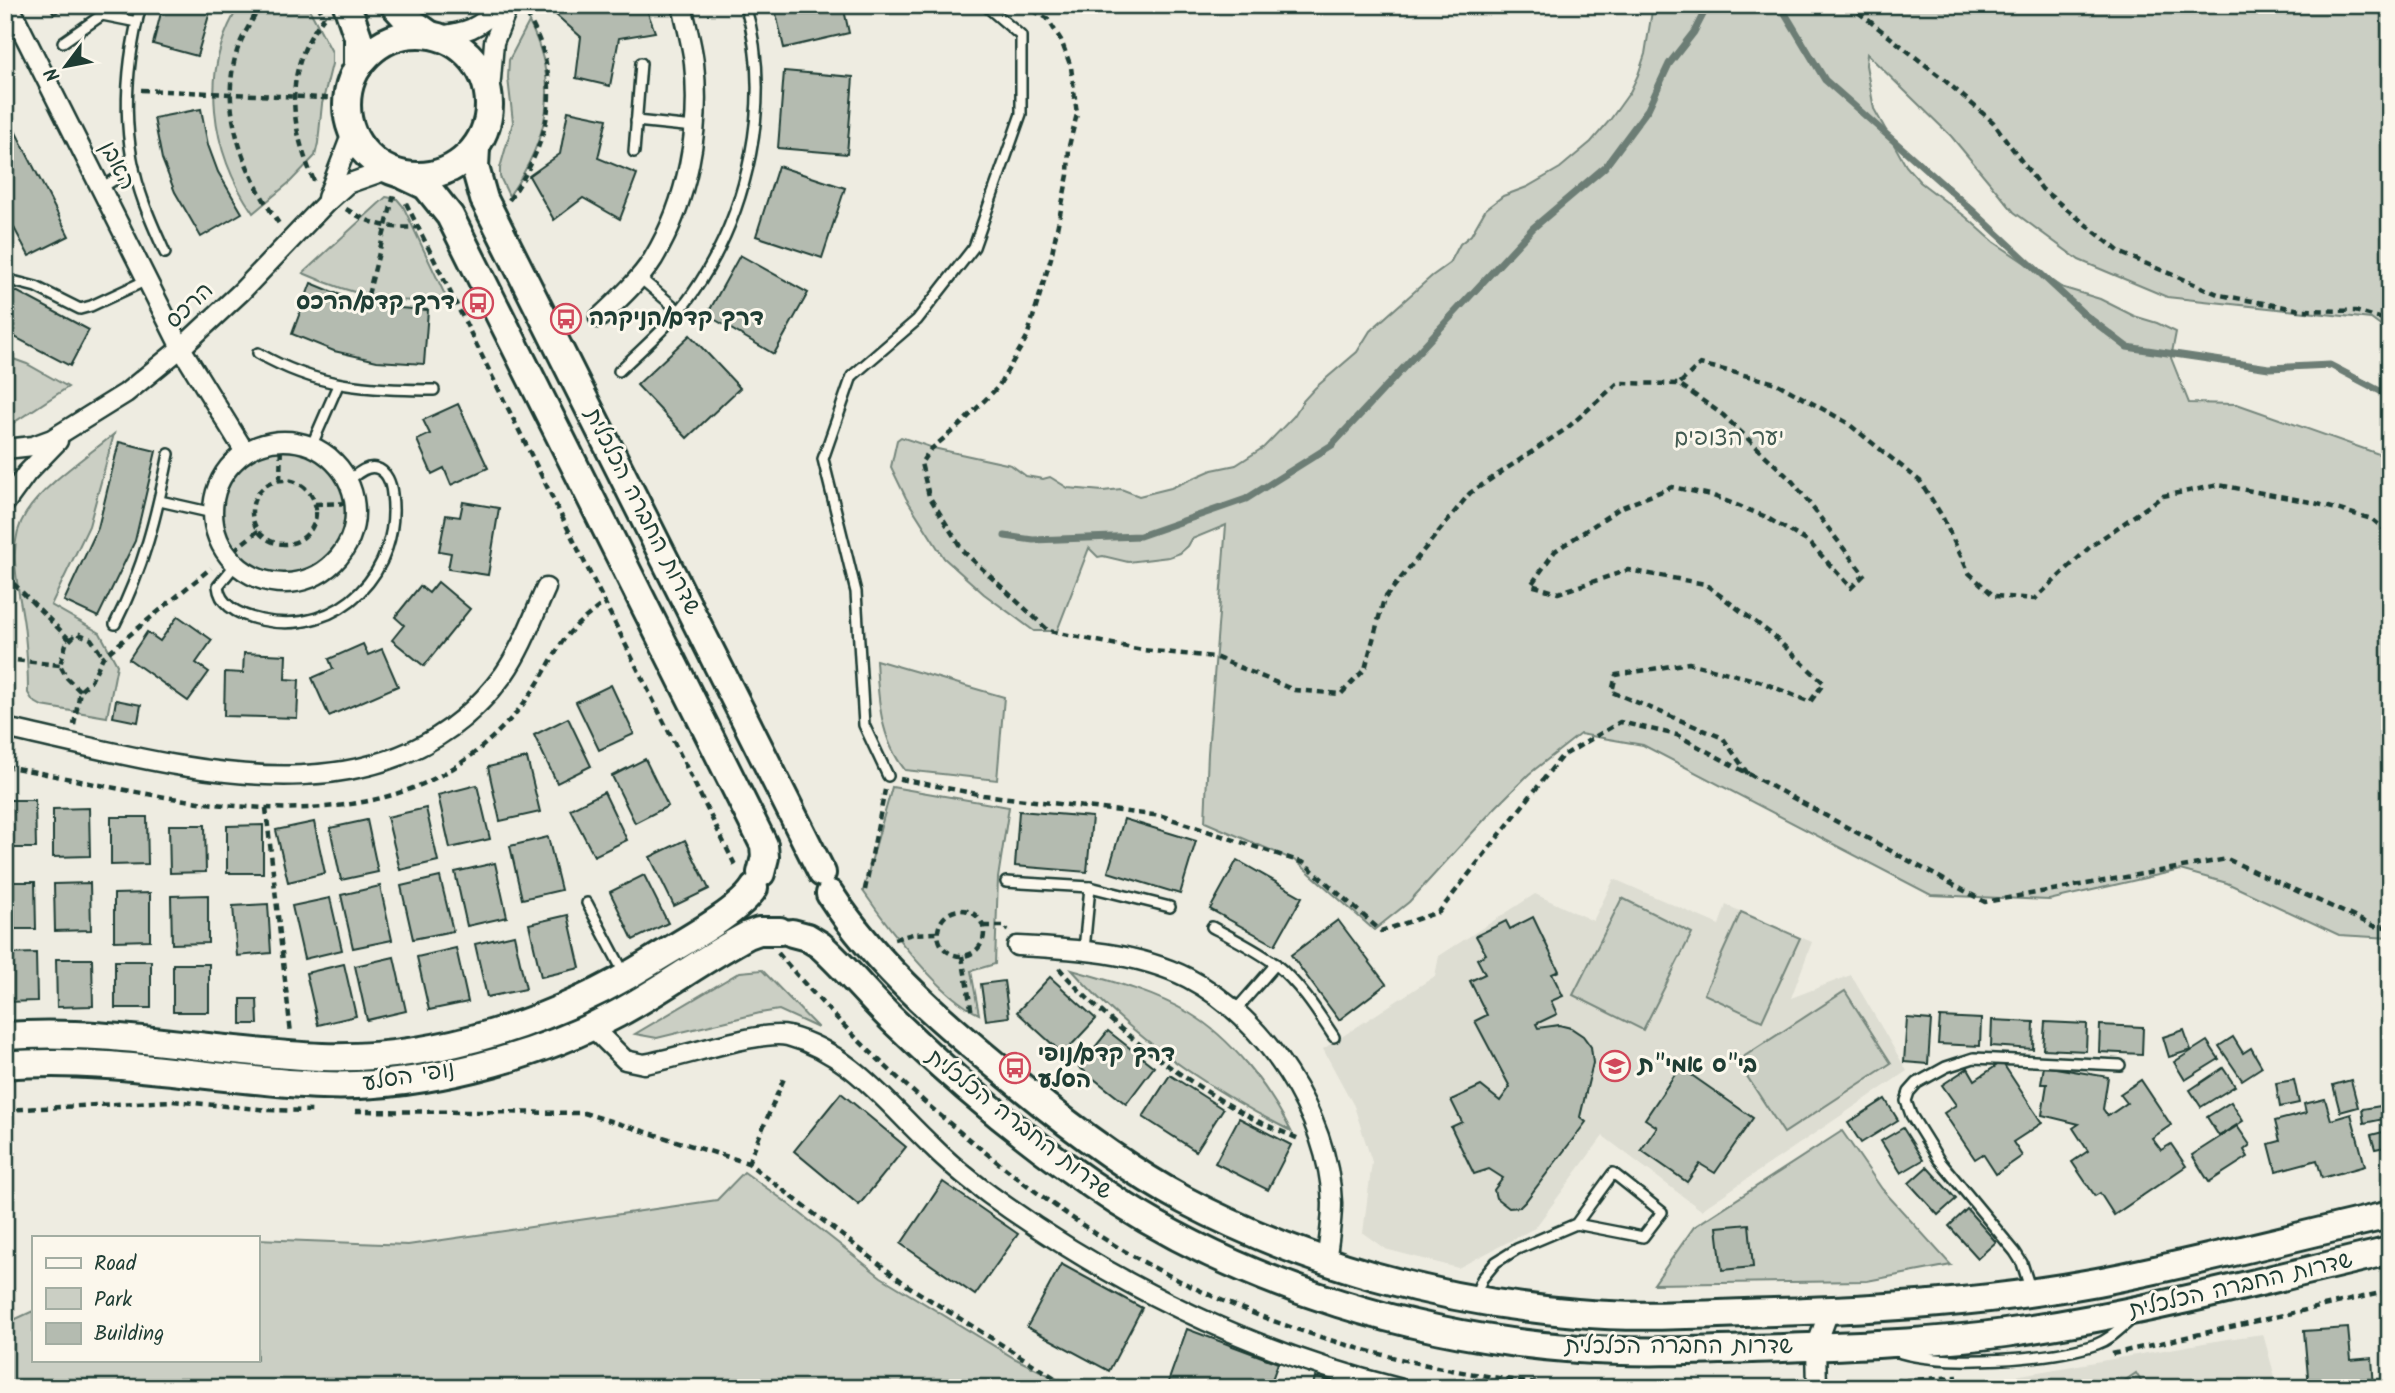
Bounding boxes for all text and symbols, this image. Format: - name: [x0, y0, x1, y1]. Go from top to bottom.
- north arrow: [32, 32, 102, 102]
- text: N: [37, 61, 69, 87]
- street label: האבן: [89, 135, 145, 197]
- street label: הרכס: [158, 274, 222, 338]
- place label: דרך קדם/הרכס: [296, 285, 455, 321]
- bus stop icon: דרך קדם/הרכס: [461, 286, 495, 320]
- place label: דרך קדם/הניקרה: [589, 301, 764, 337]
- bus stop icon: דרך קדם/הניקרה: [549, 302, 583, 336]
- street label: שדרות החברה הכלכלית: [574, 401, 710, 622]
- park label: יער הצופים: [1674, 421, 1784, 457]
- place label: דרך קדם/נופי הסלע: [1038, 1037, 1175, 1099]
- street label: שדרות החברה הכלכלית: [917, 1040, 1120, 1210]
- place label: בי"ס אמי"ת: [1636, 1048, 1757, 1084]
- school or university icon: בי"ס אמי"ת: [1598, 1049, 1632, 1083]
- bus stop icon: דרך קדם/נופי הסלע: [998, 1051, 1032, 1085]
- street label: נופי הסלע: [361, 1052, 457, 1102]
- legend: [32, 1236, 259, 1362]
- street label: שדרות החברה הכלכלית: [2125, 1243, 2356, 1329]
- text: Road: [94, 1248, 137, 1281]
- text: Park: [94, 1284, 132, 1317]
- text: Building: [94, 1318, 164, 1351]
- street label: שדרות החברה הכלכלית: [1564, 1329, 1793, 1365]

